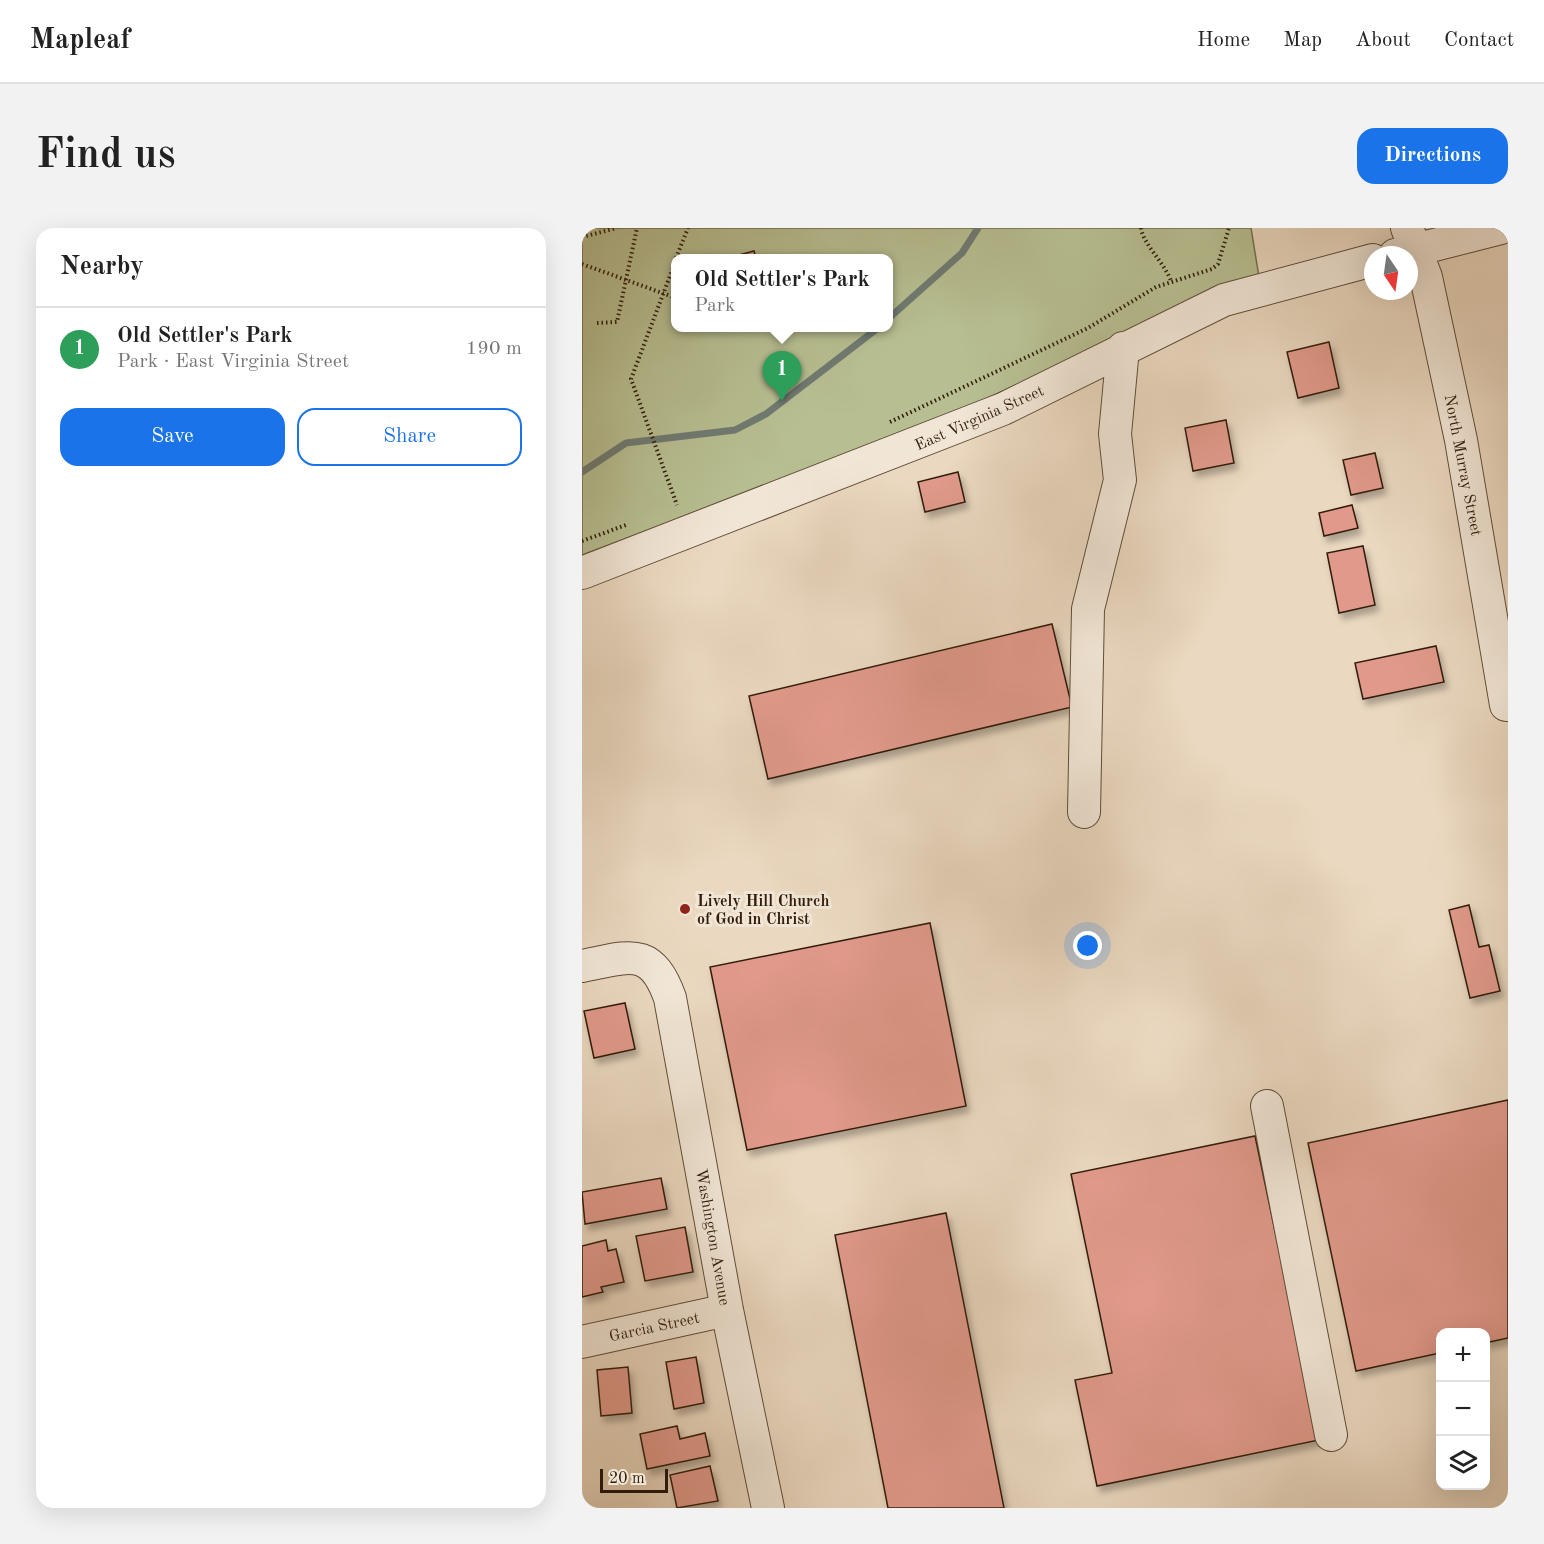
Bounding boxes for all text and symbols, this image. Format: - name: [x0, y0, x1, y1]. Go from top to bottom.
- text: Mapleaf: [30, 27, 130, 55]
- text: Home: [1197, 30, 1250, 51]
- text: Map: [1283, 30, 1322, 51]
- text: About: [1355, 30, 1411, 51]
- text: Contact: [1444, 30, 1514, 51]
- button: Directions: [1357, 128, 1508, 184]
- text: Find us: [36, 135, 175, 177]
- north arrow: [1364, 246, 1418, 300]
- text: Nearby: [60, 254, 144, 280]
- popup: [671, 254, 893, 332]
- text: Old Settler's Park: [694, 269, 870, 291]
- text: Park: [694, 296, 735, 316]
- text: Old Settler's Park: [117, 325, 293, 347]
- text: 1: [74, 339, 85, 359]
- text: 190 m: [466, 339, 522, 359]
- text: Park · East Virginia Street: [117, 352, 349, 372]
- pin: 1: [762, 352, 802, 401]
- street label: East Virginia Street: [913, 383, 1047, 454]
- street label: North Murray Street: [1440, 393, 1484, 538]
- button: Save: [60, 408, 285, 466]
- button: Share: [297, 408, 522, 466]
- place label: Lively Hill Church of God in Christ: [697, 894, 829, 928]
- marker: Lively Hill Church of God in Christ: [678, 902, 692, 916]
- your location: [1073, 931, 1102, 960]
- street label: Washington Avenue: [692, 1168, 732, 1307]
- street label: Garcia Street: [608, 1310, 701, 1345]
- map controls: [1436, 1328, 1490, 1490]
- button: +: [1436, 1328, 1490, 1382]
- button: −: [1436, 1382, 1490, 1436]
- button: layers: [1436, 1436, 1490, 1490]
- scale bar: [600, 1466, 668, 1494]
- text: 20 m: [609, 1471, 645, 1487]

